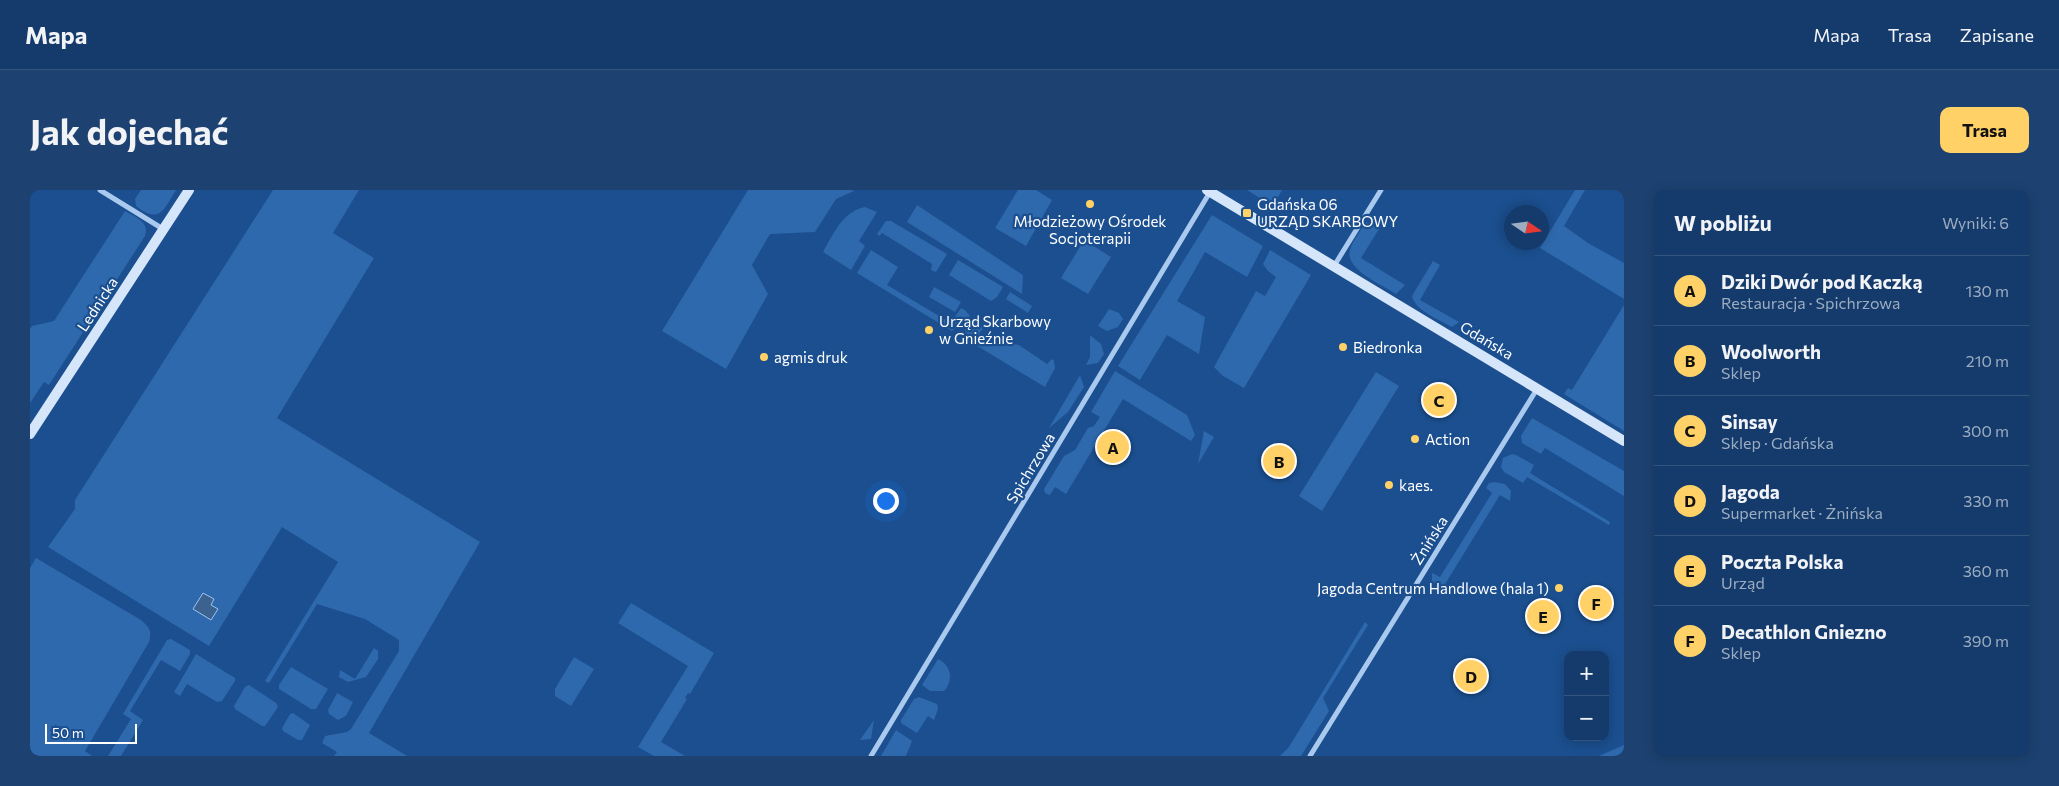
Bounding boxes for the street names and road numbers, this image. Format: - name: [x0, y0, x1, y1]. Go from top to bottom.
- street label: Lednicka: [73, 274, 121, 334]
- street label: Gdańska: [1457, 317, 1517, 363]
- street label: Spichrzowa: [1002, 429, 1058, 507]
- street label: Żnińska: [1407, 512, 1451, 568]

